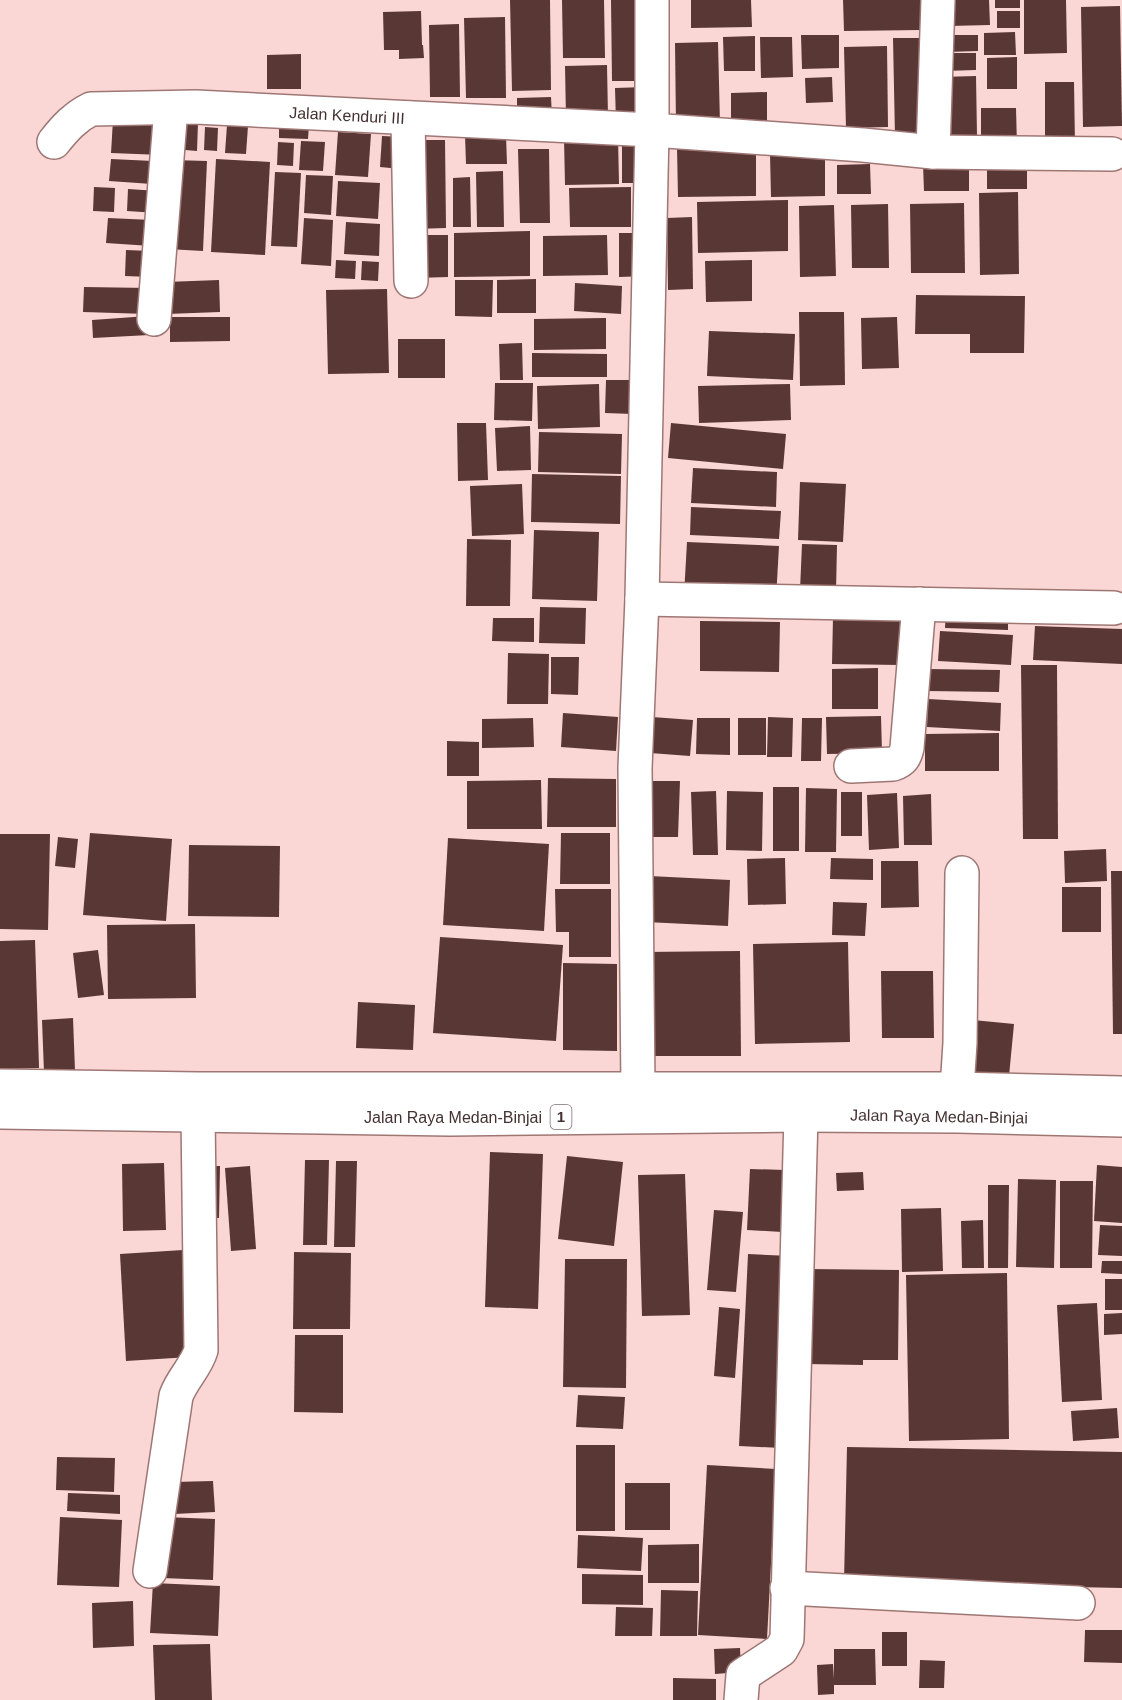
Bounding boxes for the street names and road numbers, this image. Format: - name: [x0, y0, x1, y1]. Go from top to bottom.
- street label: Jalan Kenduri III: [289, 104, 405, 127]
- road number: 1: [550, 1105, 572, 1129]
- street label: Jalan Raya Medan-Binjai: [850, 1106, 1028, 1127]
- street label: Jalan Raya Medan-Binjai: [364, 1109, 542, 1126]

